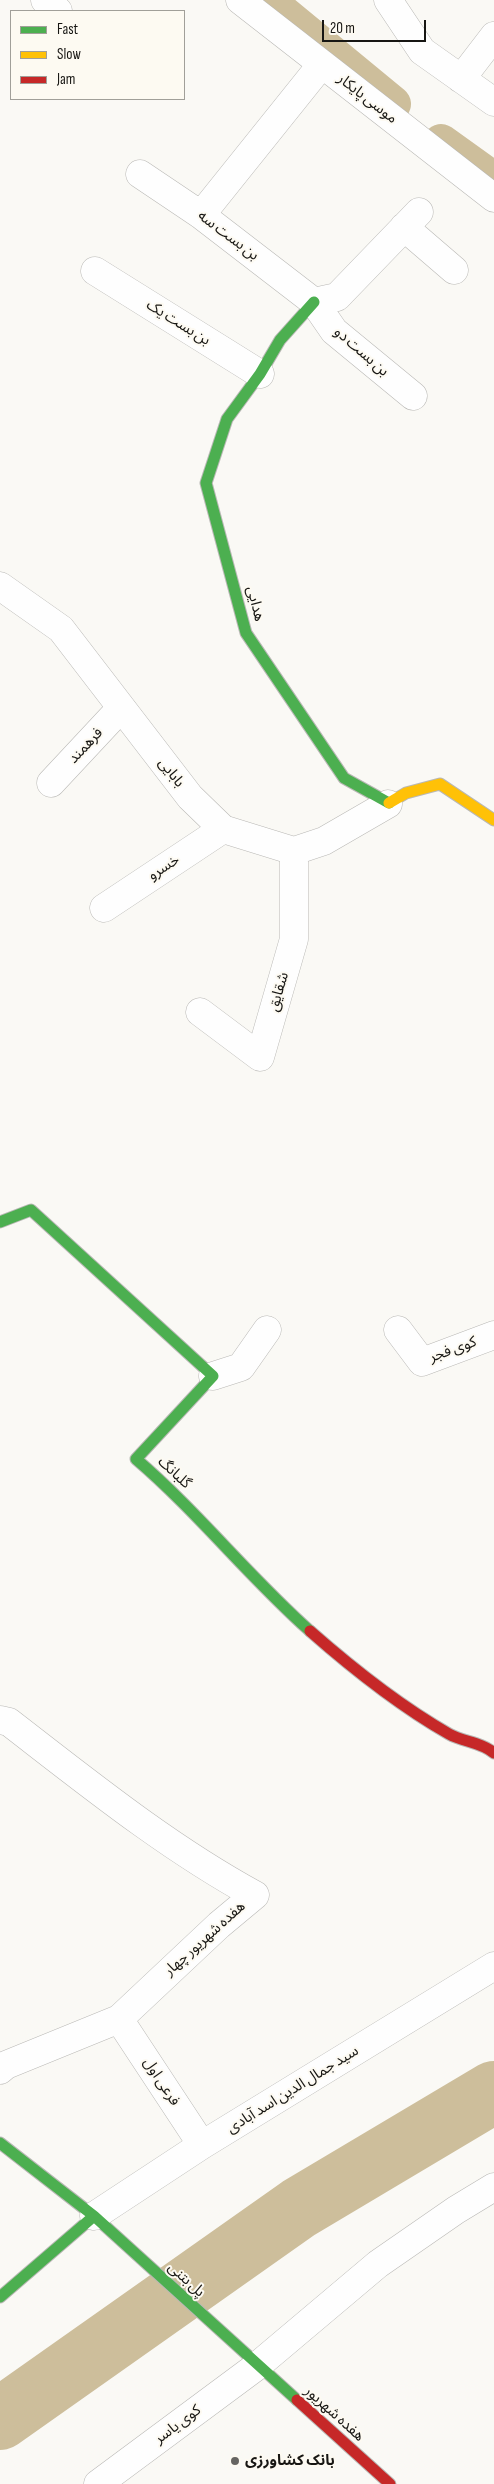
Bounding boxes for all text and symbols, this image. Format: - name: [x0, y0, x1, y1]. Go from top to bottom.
- legend: [10, 10, 185, 100]
- scale bar: [324, 10, 428, 42]
- text: 20 m: [330, 19, 355, 38]
- text: Fast: [57, 20, 78, 39]
- text: Slow: [57, 45, 81, 64]
- text: Jam: [57, 70, 75, 89]
- street label: موسی پایکار: [333, 70, 401, 128]
- street label: بن بست سه: [194, 207, 262, 265]
- street label: بن بست یک: [143, 296, 213, 350]
- street label: بن بست دو: [330, 323, 392, 381]
- street label: هدایی: [242, 585, 268, 623]
- street label: فرهمند: [65, 724, 107, 768]
- street label: بابایی: [154, 755, 188, 791]
- street label: خسرو: [145, 851, 183, 885]
- street label: شقایق: [265, 970, 293, 1014]
- street label: کوی فجر: [427, 1333, 479, 1367]
- street label: گلبانگ: [154, 1453, 194, 1493]
- street label: هفده شهریور چهار: [161, 1898, 249, 1980]
- street label: سید جمال الدین اسد آبادی: [224, 2042, 362, 2138]
- street label: فرعی اول: [139, 2054, 183, 2110]
- street label: پل بتنی: [164, 2259, 208, 2301]
- street label: هفده شهریور: [300, 2382, 368, 2446]
- street label: کوی یاسر: [151, 2402, 205, 2448]
- place label: بانک کشاورزی: [245, 2452, 335, 2470]
- marker: بانک کشاورزی: [229, 2455, 241, 2467]

